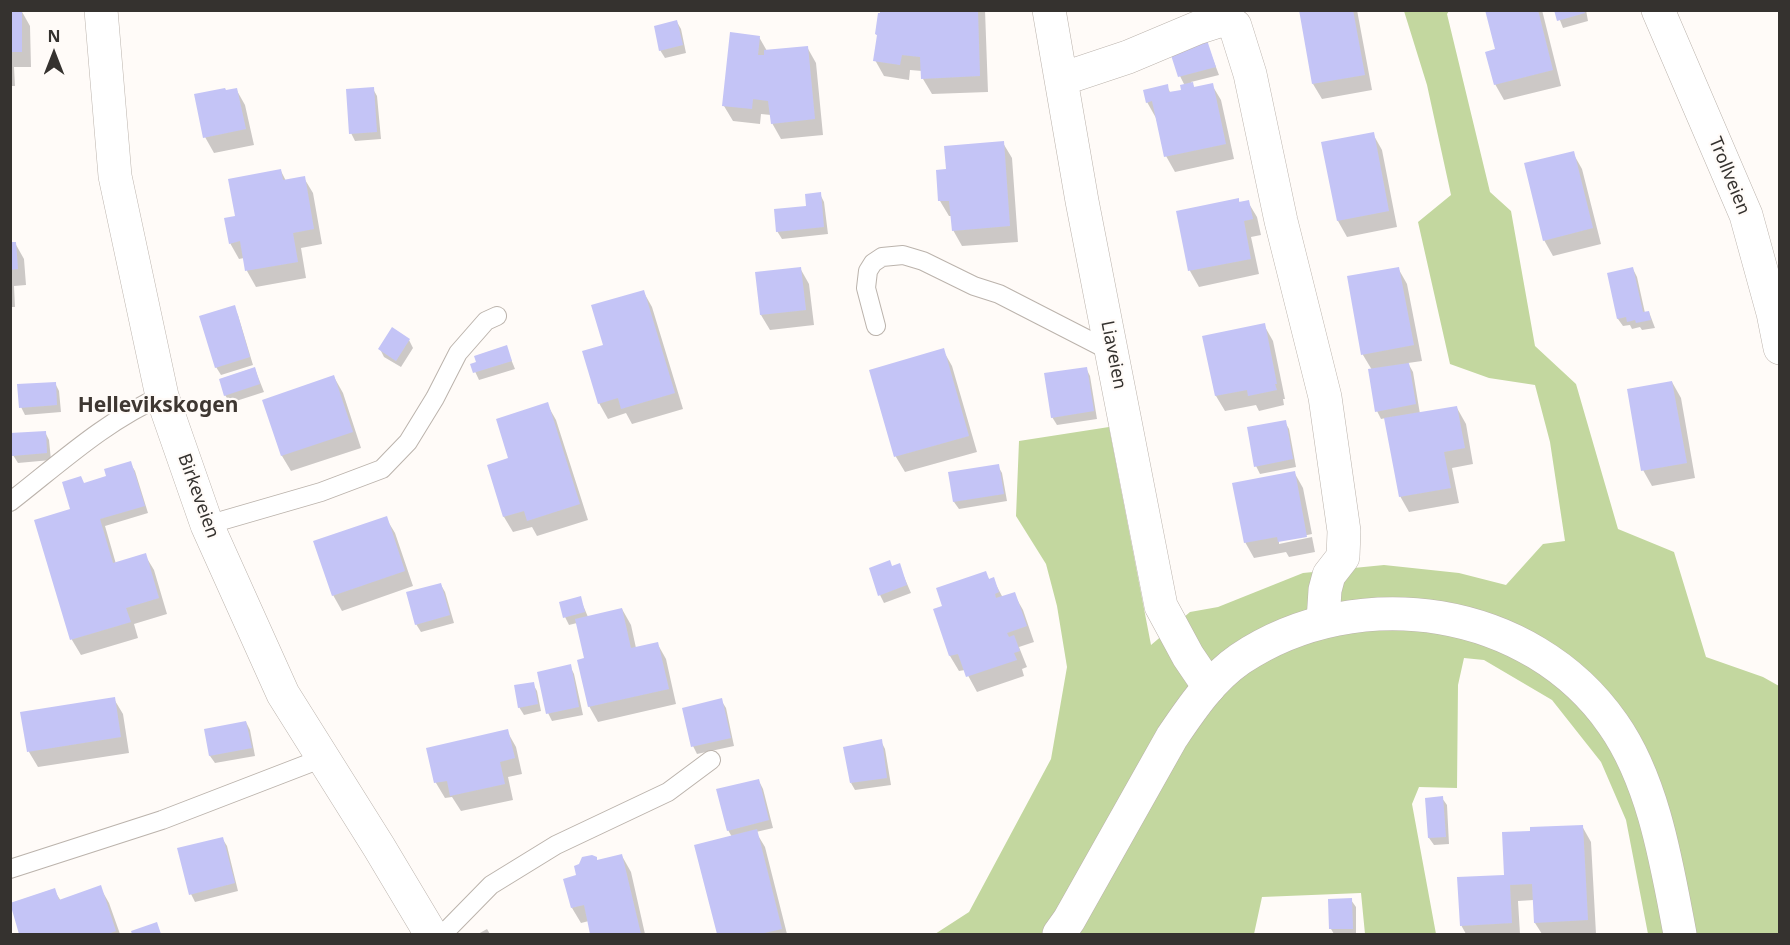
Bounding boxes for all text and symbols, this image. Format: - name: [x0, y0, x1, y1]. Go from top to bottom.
- north arrow: [24, 24, 84, 84]
- text: N: [47, 25, 61, 47]
- street label: Trollveien: [1704, 134, 1754, 218]
- street label: Liaveien: [1096, 319, 1130, 391]
- district label: Hellevikskogen: [78, 393, 238, 419]
- street label: Birkeveien: [173, 451, 223, 541]

